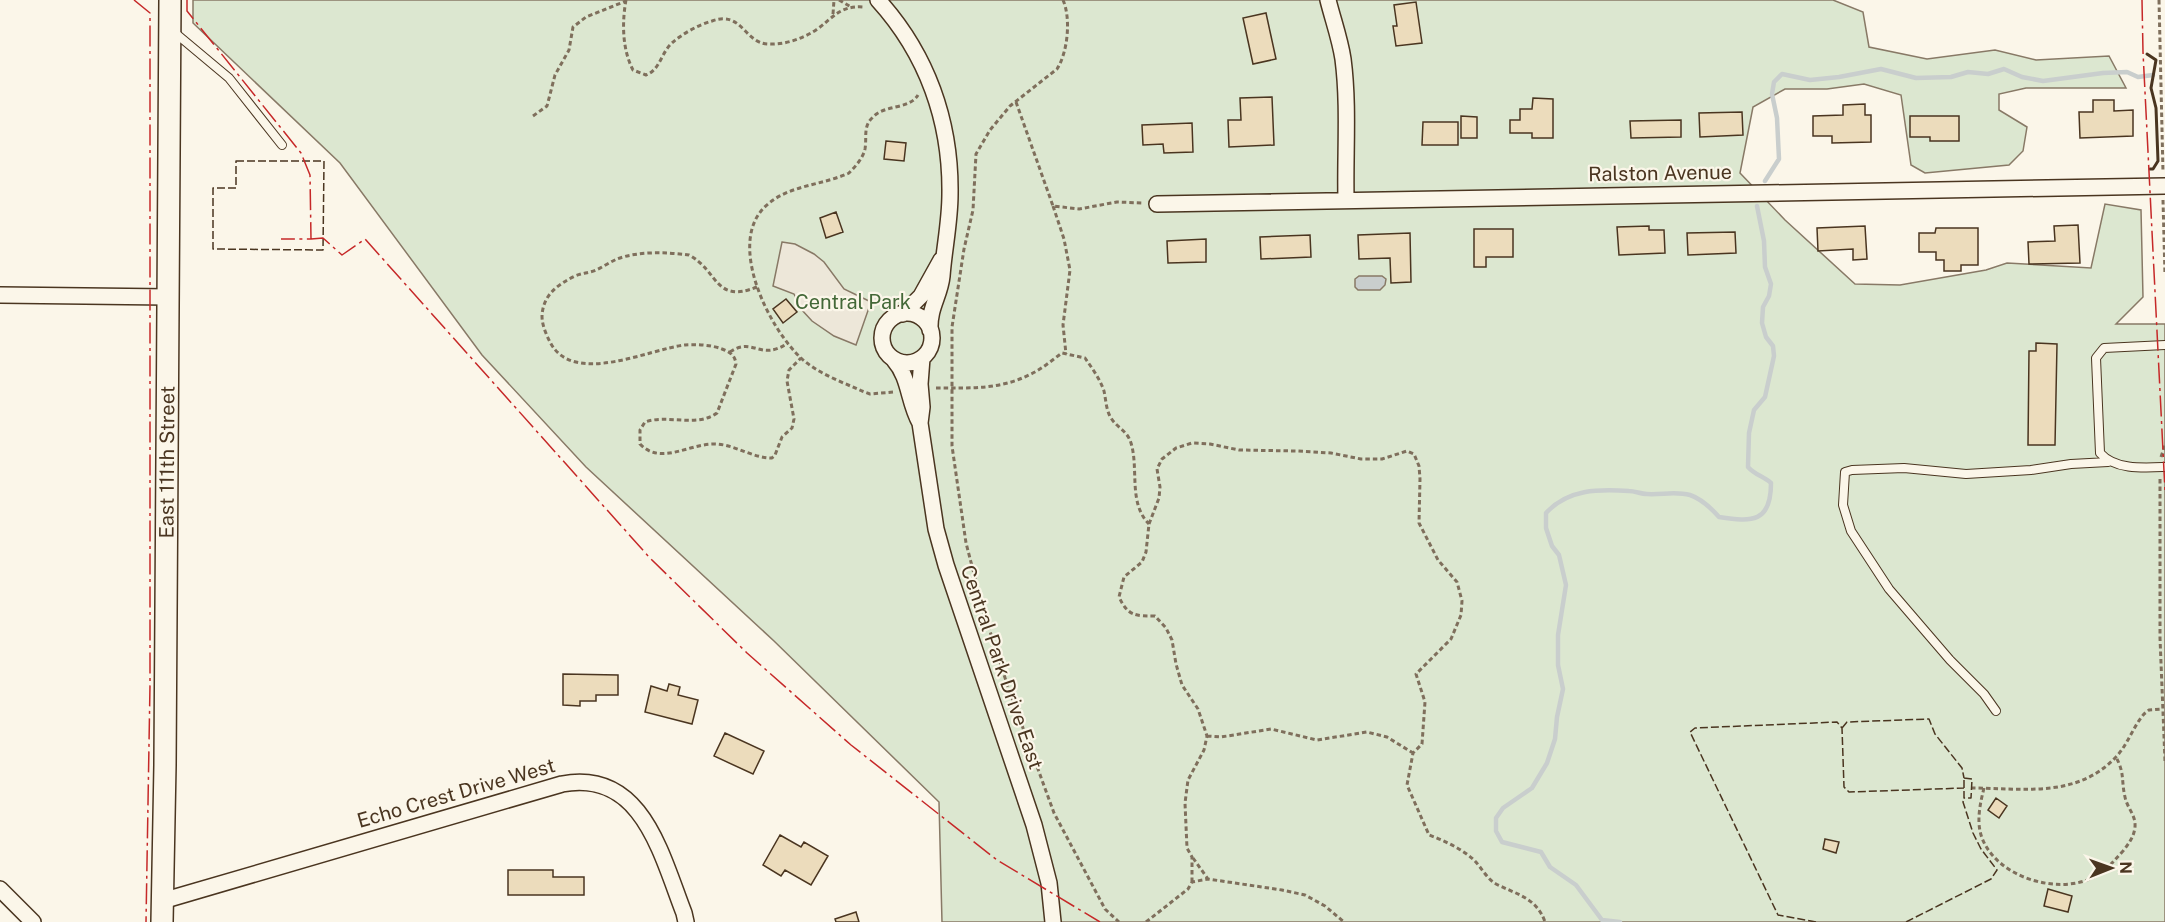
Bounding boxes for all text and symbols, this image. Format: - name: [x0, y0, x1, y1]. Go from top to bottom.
- street label: Ralston Avenue: [1588, 160, 1732, 186]
- park label: Central Park: [795, 290, 911, 314]
- street label: East 111th Street: [154, 386, 179, 539]
- street label: Central Park Drive East: [956, 562, 1048, 772]
- street label: Echo Crest Drive West: [354, 753, 558, 833]
- north arrow: [2081, 838, 2141, 898]
- text: N: [2116, 861, 2135, 874]

